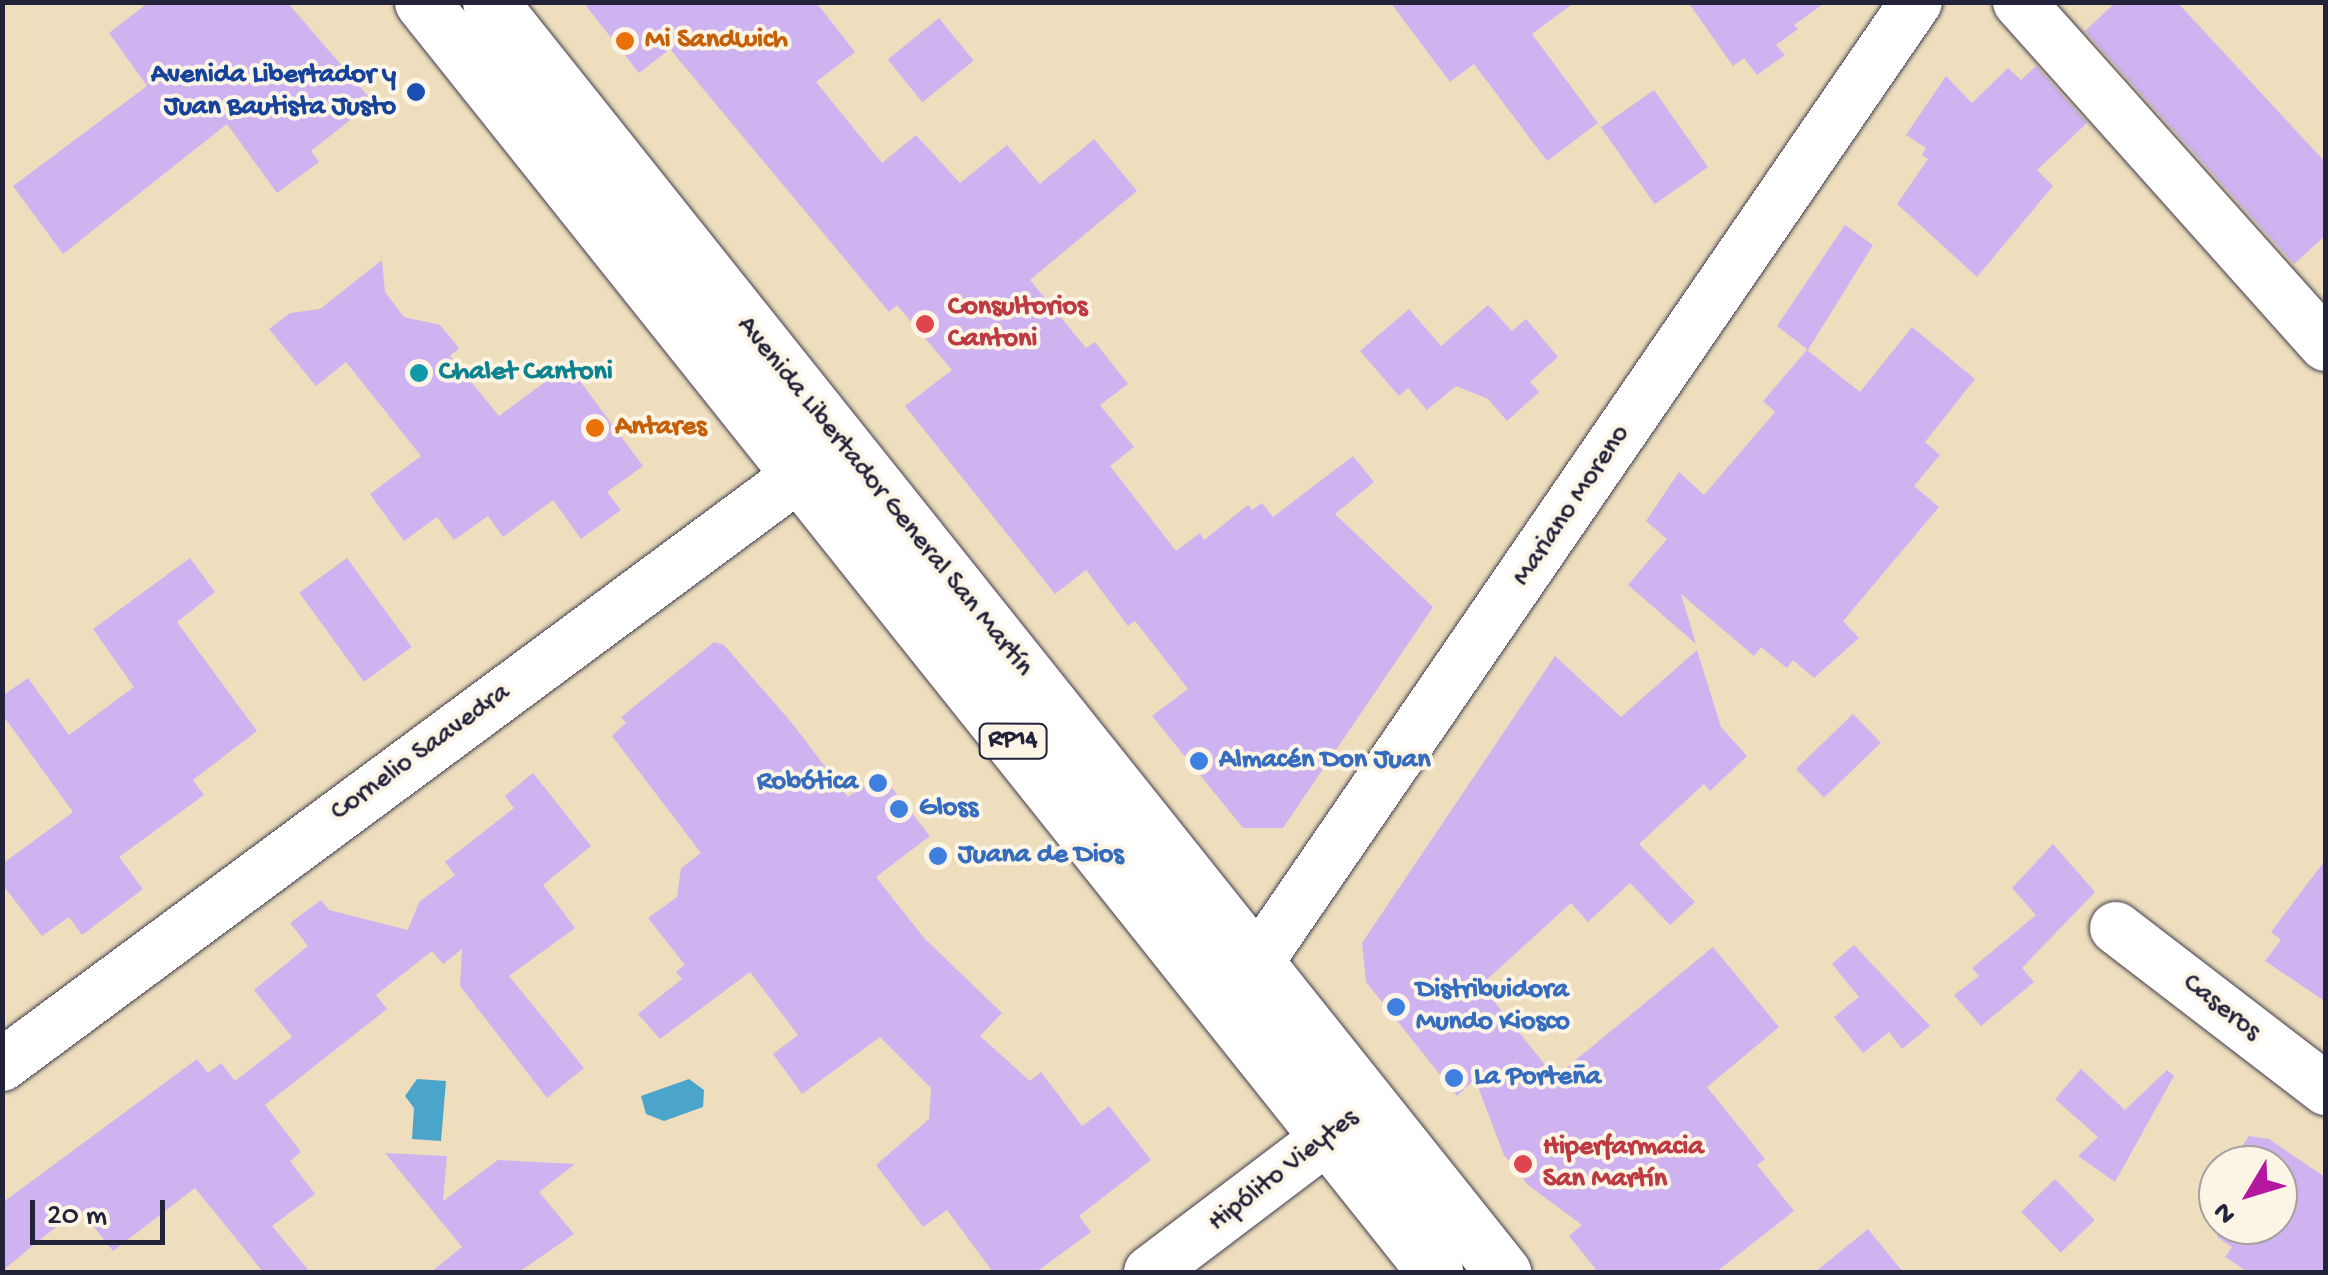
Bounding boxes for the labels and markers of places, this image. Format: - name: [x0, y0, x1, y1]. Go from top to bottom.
- place label: Mi Sandwich: [645, 24, 788, 58]
- marker: Mi Sandwich: [614, 30, 636, 52]
- place label: Avenida Libertador y Juan Bautista Justo: [151, 59, 396, 125]
- marker: Avenida Libertador y Juan Bautista Justo: [405, 81, 427, 103]
- place label: Consultorios Cantoni: [948, 291, 1087, 357]
- marker: Consultorios Cantoni: [912, 311, 938, 337]
- place label: Chalet Cantoni: [439, 356, 613, 390]
- marker: Chalet Cantoni: [408, 362, 430, 384]
- place label: Antares: [615, 411, 706, 445]
- marker: Antares: [584, 417, 606, 439]
- place label: Almacén Don Juan: [1219, 744, 1431, 778]
- marker: Almacén Don Juan: [1188, 750, 1210, 772]
- place label: Robótica: [757, 766, 858, 800]
- marker: Robótica: [867, 772, 889, 794]
- place label: Gloss: [919, 792, 978, 826]
- marker: Gloss: [888, 798, 910, 820]
- place label: Juana de Dios: [958, 839, 1124, 873]
- marker: Juana de Dios: [927, 845, 949, 867]
- place label: Distribuidora Mundo Kiosco: [1416, 974, 1570, 1040]
- marker: Distribuidora Mundo Kiosco: [1385, 996, 1407, 1018]
- place label: La Porteña: [1474, 1061, 1601, 1095]
- marker: La Porteña: [1443, 1067, 1465, 1089]
- place label: Hiperfarmacia San Martín: [1543, 1131, 1704, 1197]
- marker: Hiperfarmacia San Martín: [1512, 1153, 1534, 1175]

